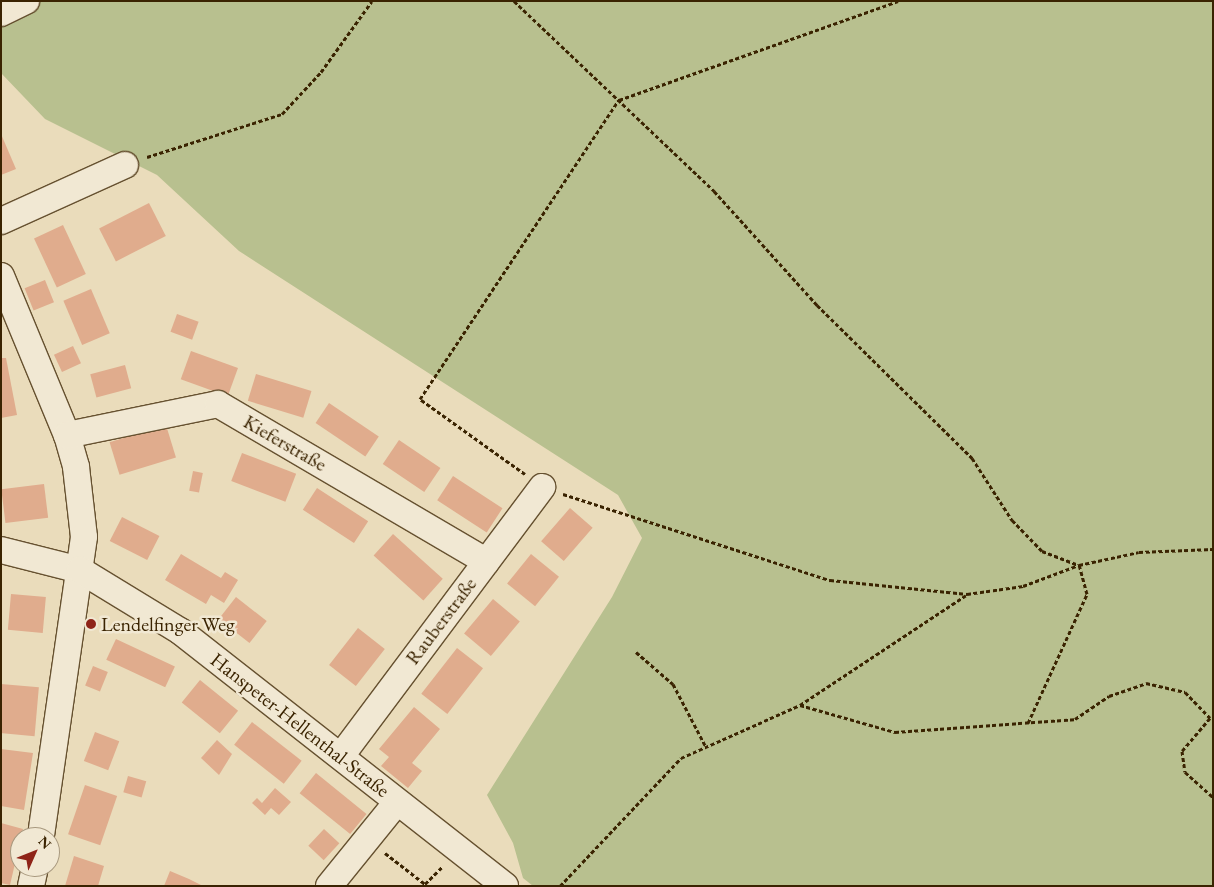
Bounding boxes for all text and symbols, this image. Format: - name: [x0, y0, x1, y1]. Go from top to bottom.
- street label: Kieferstraße: [239, 410, 331, 476]
- street label: Rauberstraße: [400, 573, 482, 669]
- place label: Lendelfinger Weg: [101, 612, 235, 636]
- marker: Lendelfinger Weg: [85, 618, 97, 630]
- street label: Hanspeter-Hellenthal-Straße: [206, 648, 394, 802]
- north arrow: [10, 827, 60, 877]
- text: N: [35, 832, 55, 853]

